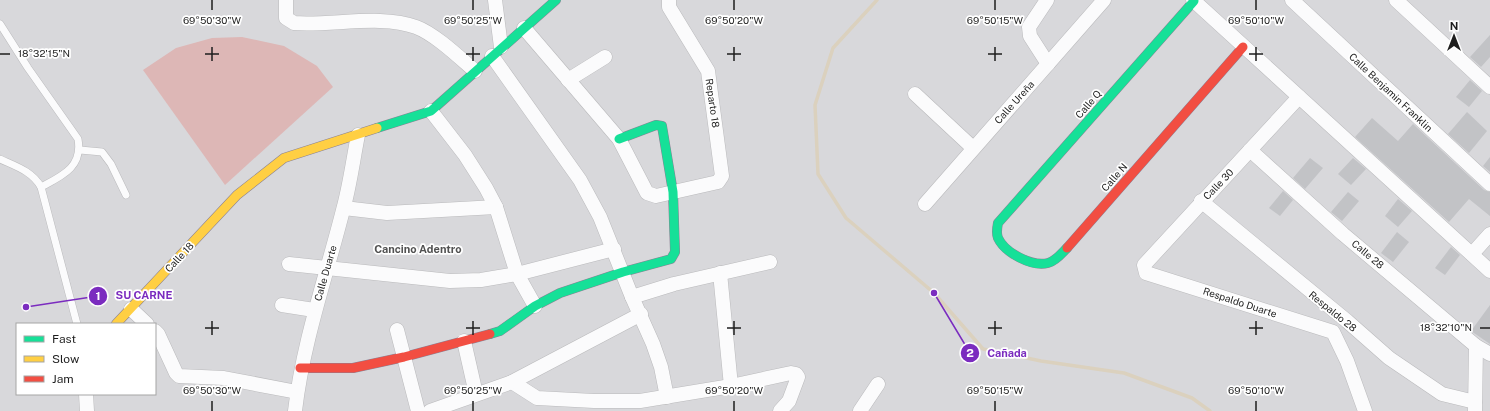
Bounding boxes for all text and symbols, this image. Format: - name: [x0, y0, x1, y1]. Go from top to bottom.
- text: 69°50'30"W: [183, 14, 242, 26]
- text: 69°50'25"W: [444, 14, 503, 26]
- text: 69°50'20"W: [705, 14, 763, 26]
- text: 69°50'15"W: [967, 14, 1024, 26]
- text: 69°50'10"W: [1228, 14, 1284, 26]
- north arrow: [1434, 16, 1474, 56]
- text: N: [1450, 20, 1458, 32]
- text: 18°32'15"N: [18, 47, 70, 59]
- street label: Calle Benjamin Franklin: [1347, 50, 1435, 134]
- street label: Reparto 18: [704, 78, 722, 128]
- street label: Calle Ureña: [992, 78, 1036, 126]
- street label: Calle Q: [1072, 87, 1104, 121]
- street label: Calle N: [1098, 160, 1130, 194]
- street label: Calle 30: [1200, 166, 1236, 202]
- street label: Calle 28: [1349, 237, 1387, 271]
- street label: Calle 18: [162, 240, 196, 274]
- street label: Calle Duarte: [311, 243, 339, 302]
- district label: Cancino Adentro: [374, 243, 462, 255]
- callout: SU CARNE: [88, 284, 181, 307]
- street label: Respaldo Duarte: [1202, 284, 1279, 320]
- street label: Respaldo 28: [1307, 288, 1359, 334]
- text: 1: [95, 289, 101, 303]
- text: SU CARNE: [116, 289, 172, 301]
- text: 18°32'10"N: [1420, 321, 1472, 333]
- legend: [16, 323, 156, 395]
- text: Fast: [52, 332, 77, 346]
- callout: Cañada: [960, 341, 1035, 364]
- text: 2: [966, 346, 974, 360]
- text: Cañada: [987, 347, 1027, 359]
- text: Slow: [52, 352, 80, 366]
- text: Jam: [52, 372, 74, 386]
- text: 69°50'30"W: [183, 384, 242, 396]
- text: 69°50'25"W: [444, 384, 503, 396]
- text: 69°50'20"W: [705, 384, 763, 396]
- text: 69°50'15"W: [967, 384, 1024, 396]
- text: 69°50'10"W: [1228, 384, 1284, 396]

